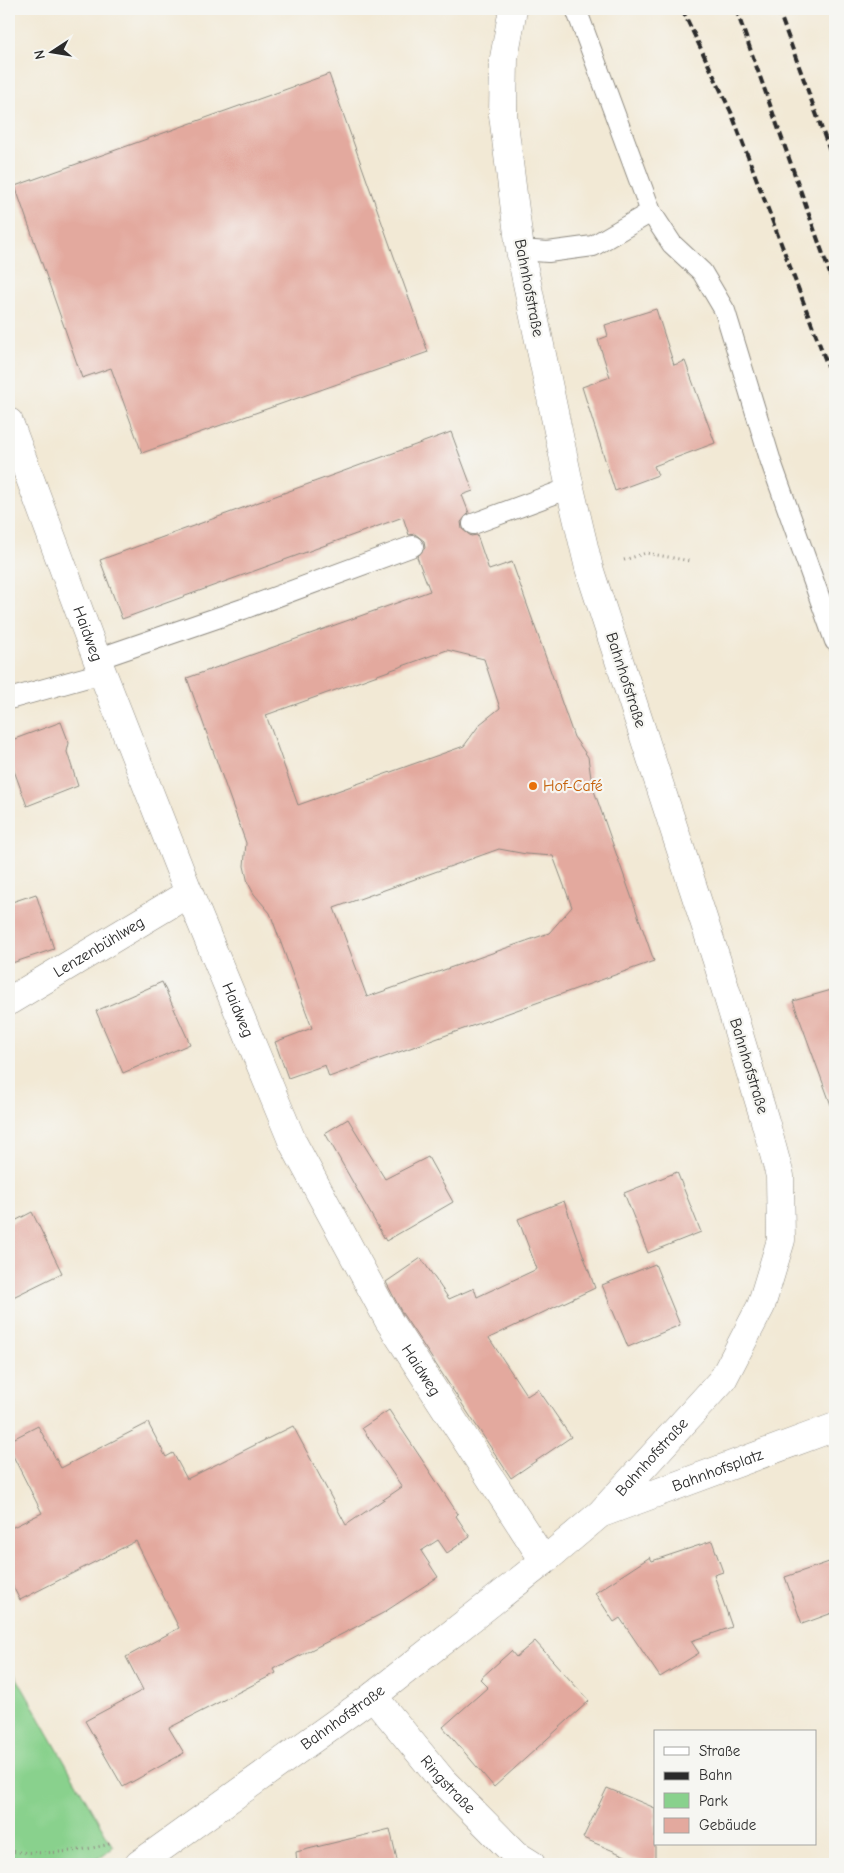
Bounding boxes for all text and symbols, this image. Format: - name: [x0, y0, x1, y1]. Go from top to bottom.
- north arrow: [28, 28, 78, 78]
- text: N: [31, 48, 49, 61]
- street label: Bahnhofstraße: [511, 238, 547, 338]
- street label: Haidweg: [69, 604, 106, 664]
- street label: Bahnhofstraße: [602, 630, 650, 730]
- place label: Hof-Café: [543, 777, 603, 795]
- marker: Hof-Café: [527, 780, 539, 792]
- street label: Lenzenbühlweg: [50, 913, 148, 981]
- street label: Haidweg: [218, 980, 257, 1040]
- street label: Bahnhofstraße: [726, 1016, 772, 1116]
- street label: Haidweg: [398, 1341, 444, 1399]
- street label: Bahnhofstraße: [612, 1414, 692, 1500]
- street label: Bahnhofsplatz: [670, 1445, 766, 1495]
- street label: Bahnhofstraße: [297, 1681, 388, 1754]
- legend: [654, 1730, 816, 1846]
- text: Straße: [699, 1742, 741, 1760]
- street label: Ringstraße: [417, 1752, 479, 1817]
- text: Bahn: [699, 1766, 732, 1784]
- text: Park: [699, 1792, 728, 1810]
- text: Gebäude: [699, 1816, 757, 1834]

